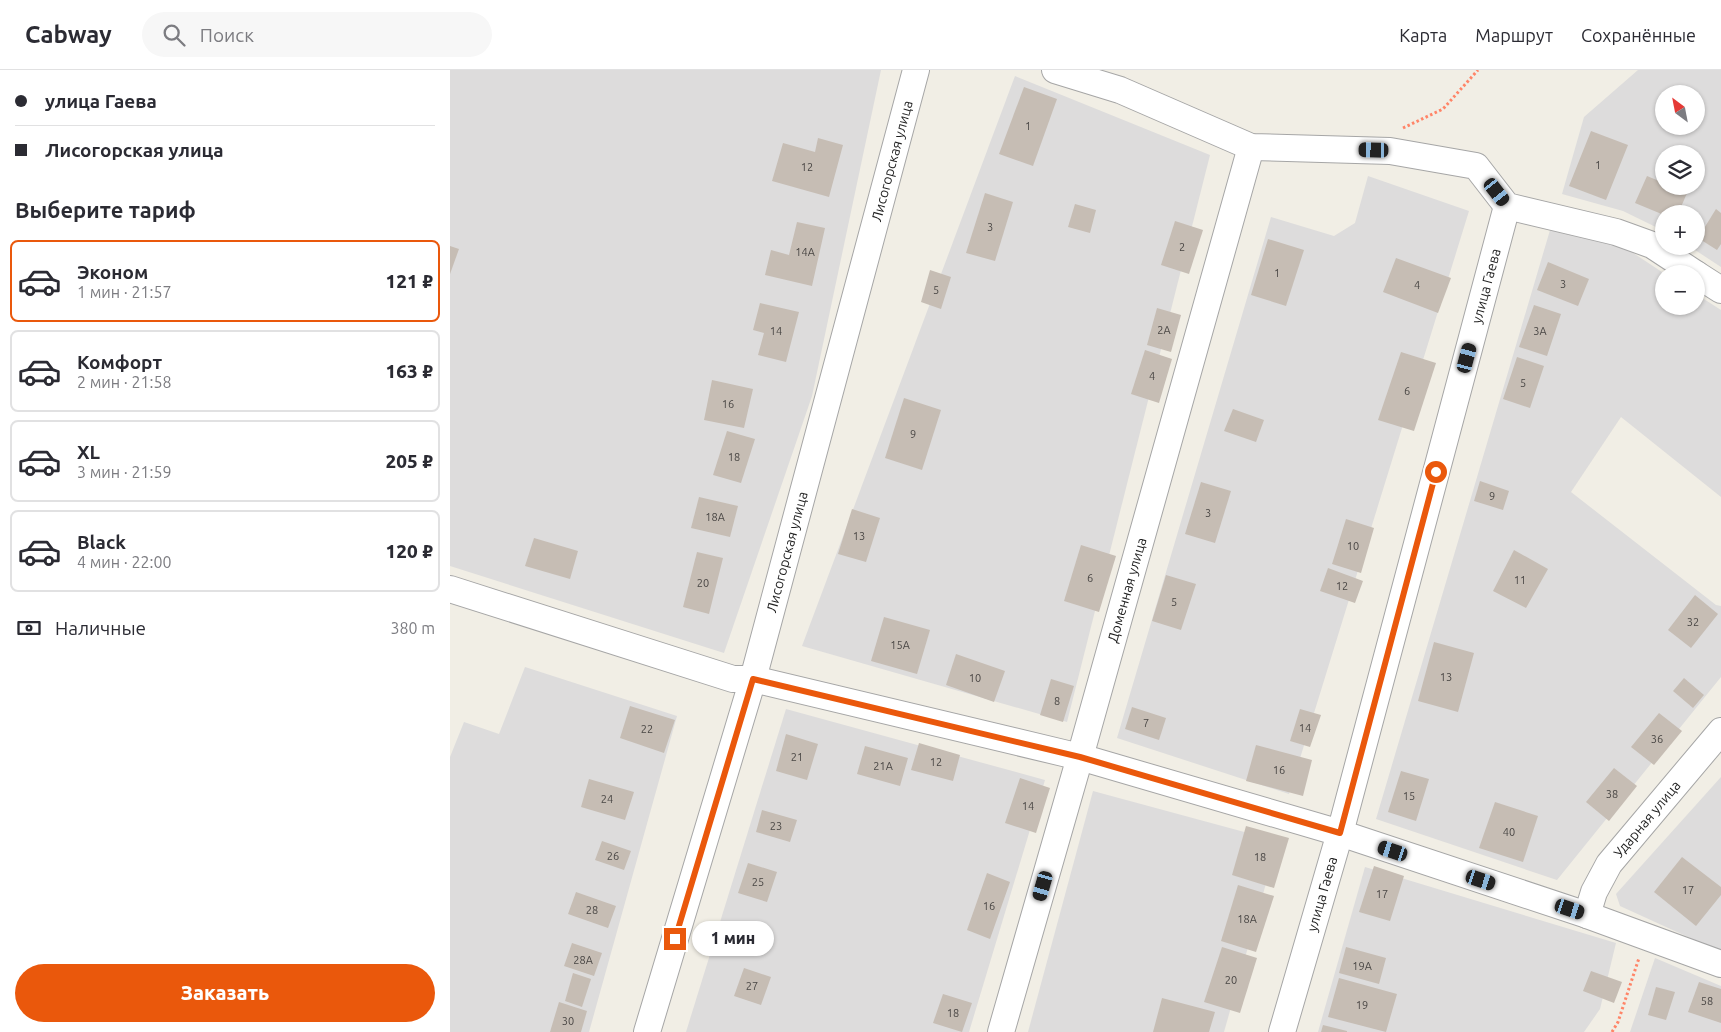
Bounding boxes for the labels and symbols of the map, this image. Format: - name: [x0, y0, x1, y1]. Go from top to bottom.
- north arrow: [1655, 85, 1705, 135]
- street label: Лисогорская улица: [868, 99, 916, 223]
- house number: 1: [1025, 120, 1031, 132]
- car: [1358, 142, 1389, 158]
- house number: 1: [1595, 159, 1601, 171]
- house number: 12: [801, 161, 813, 173]
- car: [1481, 176, 1512, 208]
- house number: 3: [987, 221, 993, 233]
- house number: 2: [1179, 241, 1185, 253]
- house number: 14А: [795, 246, 816, 258]
- street label: улица Гаева: [1468, 247, 1504, 325]
- house number: 1: [1274, 267, 1280, 279]
- house number: 3: [1560, 278, 1566, 290]
- house number: 4: [1414, 279, 1420, 291]
- house number: 5: [933, 284, 939, 296]
- house number: 2А: [1157, 324, 1172, 336]
- house number: 14: [770, 325, 782, 337]
- house number: 3А: [1533, 325, 1548, 337]
- car: [1455, 342, 1478, 374]
- house number: 4: [1149, 370, 1155, 382]
- house number: 5: [1520, 377, 1526, 389]
- house number: 6: [1404, 385, 1410, 397]
- house number: 16: [722, 398, 734, 410]
- house number: 9: [910, 428, 916, 440]
- house number: 18: [728, 451, 740, 463]
- route start: [1425, 461, 1447, 483]
- street label: Лисогорская улица: [763, 490, 811, 614]
- house number: 9: [1489, 490, 1495, 502]
- house number: 3: [1205, 507, 1211, 519]
- house number: 18А: [705, 511, 726, 523]
- house number: 13: [853, 530, 865, 542]
- street label: Доменная улица: [1104, 536, 1150, 644]
- house number: 10: [1347, 540, 1359, 552]
- house number: 6: [1087, 572, 1093, 584]
- house number: 11: [1514, 574, 1526, 586]
- house number: 20: [697, 577, 709, 589]
- house number: 12: [1336, 580, 1348, 592]
- house number: 5: [1171, 596, 1177, 608]
- house number: 32: [1687, 616, 1699, 628]
- house number: 15А: [890, 639, 911, 651]
- house number: 13: [1440, 671, 1452, 683]
- house number: 10: [969, 672, 981, 684]
- house number: 8: [1054, 695, 1060, 707]
- house number: 7: [1143, 717, 1149, 729]
- house number: 14: [1299, 722, 1311, 734]
- house number: 22: [641, 723, 653, 735]
- house number: 36: [1651, 733, 1663, 745]
- house number: 21: [791, 751, 803, 763]
- house number: 12: [930, 756, 942, 768]
- house number: 21А: [873, 760, 894, 772]
- house number: 16: [1273, 764, 1285, 776]
- street label: Ударная улица: [1610, 777, 1684, 861]
- house number: 38: [1606, 788, 1618, 800]
- house number: 15: [1403, 790, 1415, 802]
- house number: 24: [601, 793, 613, 805]
- house number: 14: [1022, 800, 1034, 812]
- house number: 23: [770, 820, 782, 832]
- house number: 40: [1503, 826, 1515, 838]
- car: [1376, 839, 1409, 863]
- house number: 26: [607, 850, 619, 862]
- house number: 18: [1254, 851, 1266, 863]
- street label: улица Гаева: [1304, 855, 1340, 933]
- car: [1464, 868, 1497, 892]
- car: [1031, 870, 1054, 902]
- house number: 25: [752, 876, 764, 888]
- house number: 17: [1682, 884, 1694, 896]
- house number: 17: [1376, 888, 1388, 900]
- car: [1553, 897, 1586, 921]
- house number: 16: [983, 900, 995, 912]
- house number: 28: [586, 904, 598, 916]
- house number: 18А: [1237, 913, 1258, 925]
- callout: 1 мин: [692, 922, 775, 956]
- route end: [664, 928, 686, 950]
- house number: 28А: [573, 954, 594, 966]
- house number: 19А: [1352, 960, 1373, 972]
- house number: 20: [1225, 974, 1237, 986]
- house number: 27: [746, 980, 758, 992]
- house number: 58: [1701, 995, 1713, 1007]
- house number: 19: [1356, 999, 1368, 1011]
- house number: 18: [947, 1007, 959, 1019]
- house number: 30: [562, 1015, 574, 1027]

